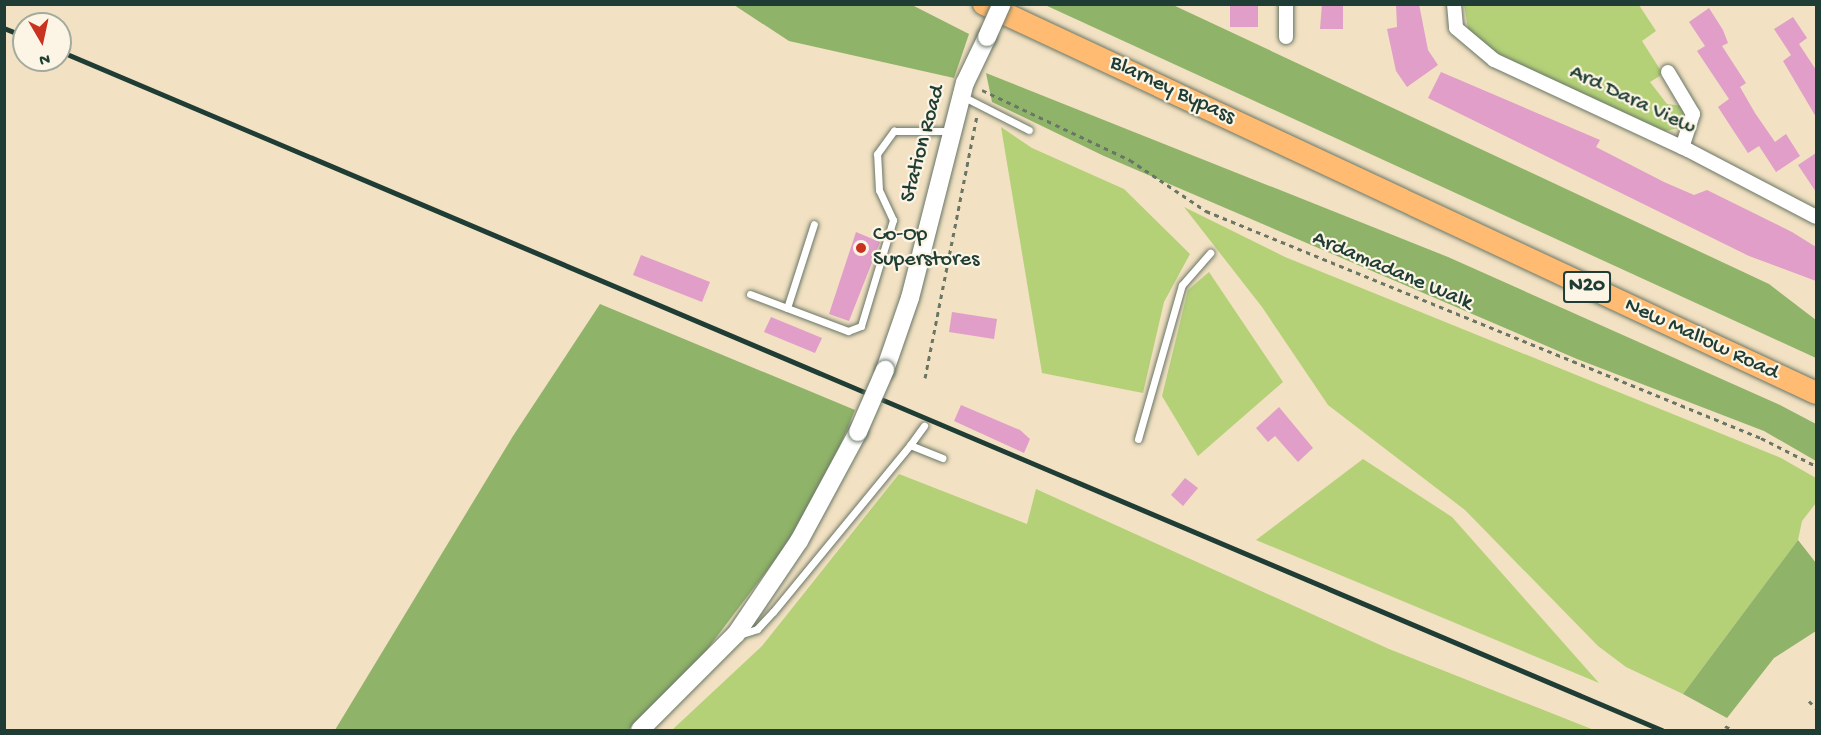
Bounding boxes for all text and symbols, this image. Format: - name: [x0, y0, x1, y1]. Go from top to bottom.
- north arrow: [12, 12, 72, 72]
- text: N: [38, 48, 51, 68]
- street label: Blarney Bypass: [1105, 50, 1239, 132]
- street label: Ard Dara View: [1565, 60, 1699, 142]
- street label: Station Road: [896, 82, 952, 206]
- place label: Co-Op Superstores: [873, 222, 979, 274]
- street label: Ardamadane Walk: [1308, 226, 1476, 318]
- marker: Co-Op Superstores: [854, 241, 868, 255]
- road number: N20: [1563, 269, 1611, 305]
- street label: New Mallow Road: [1620, 293, 1782, 387]

